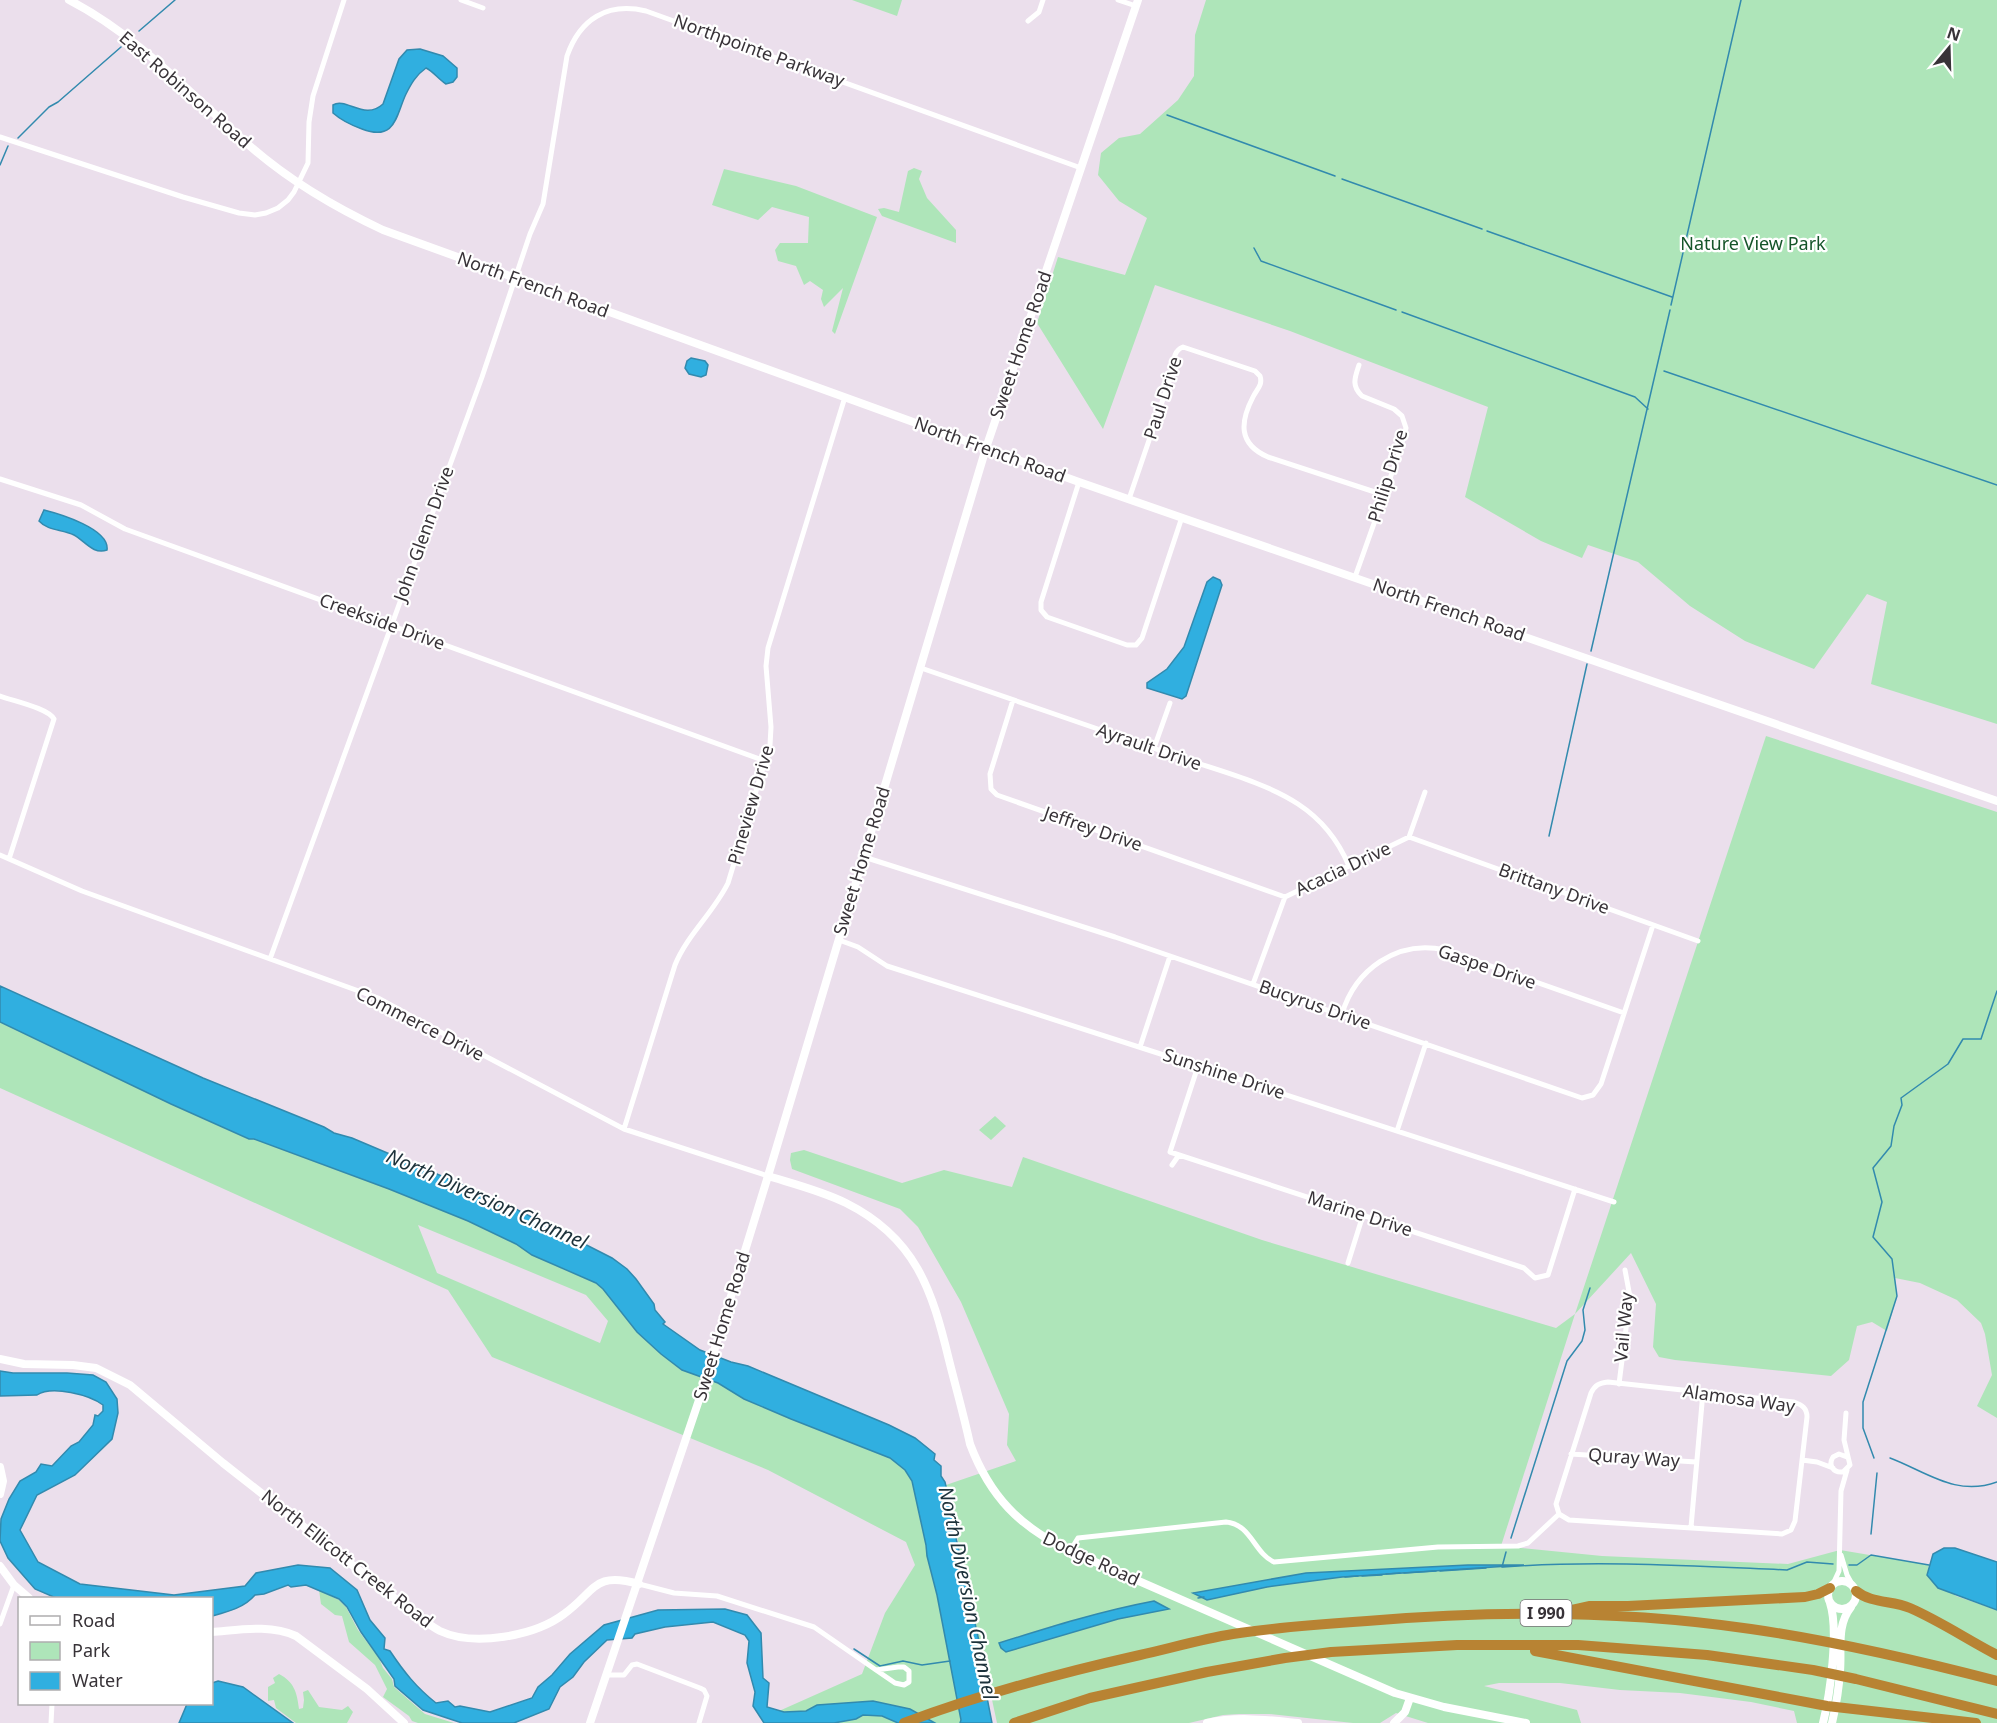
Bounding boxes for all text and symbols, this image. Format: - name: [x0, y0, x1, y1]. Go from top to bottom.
- street label: Northpointe Parkway: [671, 8, 849, 92]
- north arrow: [1919, 18, 1979, 78]
- text: N: [1944, 21, 1964, 46]
- street label: East Robinson Road: [115, 25, 257, 153]
- park label: Nature View Park: [1680, 231, 1826, 255]
- street label: North French Road: [454, 245, 612, 323]
- street label: Sweet Home Road: [984, 268, 1057, 422]
- street label: Paul Drive: [1137, 353, 1187, 442]
- street label: North French Road: [911, 410, 1069, 488]
- street label: Philip Drive: [1362, 426, 1413, 525]
- street label: John Glenn Drive: [387, 463, 459, 606]
- street label: North French Road: [1370, 572, 1529, 646]
- street label: Creekside Drive: [316, 587, 448, 655]
- street label: Ayrault Drive: [1094, 717, 1205, 775]
- street label: Pineview Drive: [722, 742, 779, 867]
- street label: Sweet Home Road: [827, 783, 895, 938]
- street label: Jeffrey Drive: [1039, 799, 1146, 856]
- street label: Acacia Drive: [1291, 835, 1394, 901]
- street label: Brittany Drive: [1496, 857, 1613, 919]
- street label: Gaspe Drive: [1435, 938, 1540, 994]
- street label: Bucyrus Drive: [1256, 974, 1375, 1034]
- street label: Commerce Drive: [352, 980, 489, 1066]
- street label: Sunshine Drive: [1160, 1042, 1288, 1104]
- water label: North Diversion Channel: [382, 1142, 593, 1255]
- street label: Marine Drive: [1305, 1185, 1416, 1241]
- street label: Sweet Home Road: [687, 1248, 755, 1403]
- street label: Vail Way: [1608, 1290, 1638, 1363]
- street label: Alamosa Way: [1682, 1378, 1798, 1418]
- street label: Quray Way: [1587, 1442, 1682, 1472]
- street label: North Ellicott Creek Road: [257, 1484, 438, 1633]
- water label: North Diversion Channel: [933, 1484, 1004, 1703]
- street label: Dodge Road: [1039, 1525, 1144, 1591]
- legend: [18, 1597, 213, 1705]
- road number: I 990: [1520, 1600, 1572, 1626]
- text: Road: [72, 1608, 115, 1632]
- text: Park: [72, 1638, 110, 1662]
- text: Water: [72, 1668, 123, 1692]

